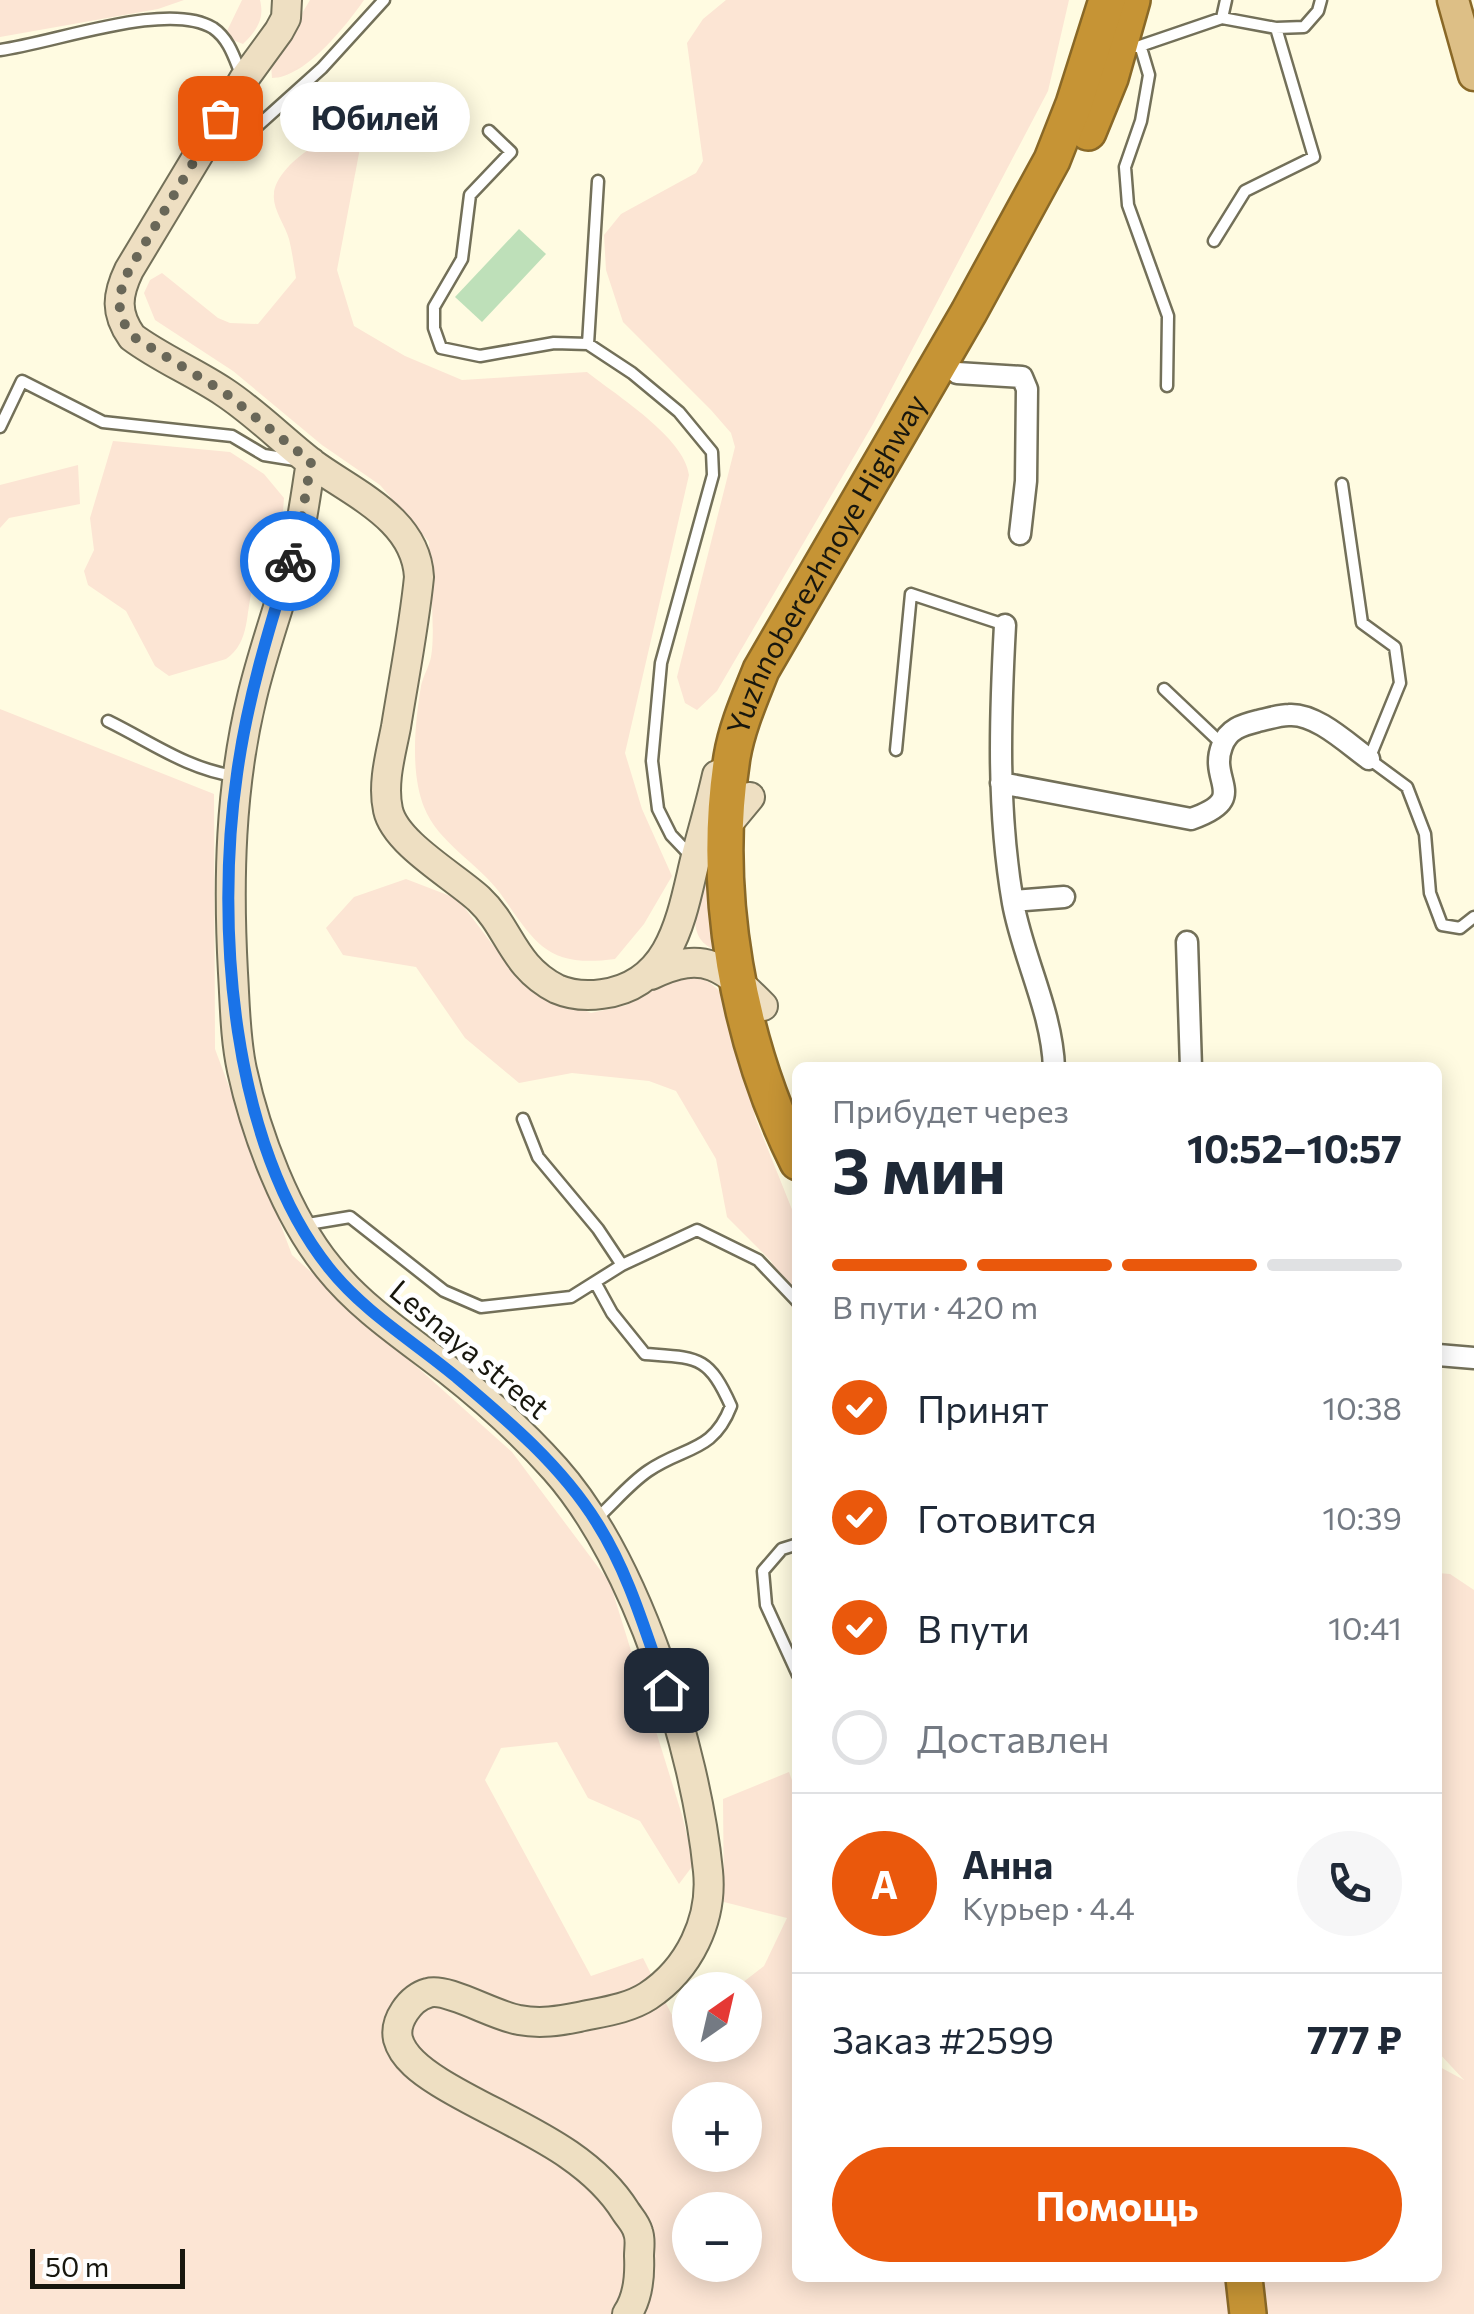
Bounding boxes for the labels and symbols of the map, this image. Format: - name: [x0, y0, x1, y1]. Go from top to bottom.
- pin: [178, 76, 263, 161]
- callout: Юбилей: [280, 83, 470, 153]
- street label: Yuzhnoberezhnoye Highway: [717, 387, 933, 739]
- courier: [240, 511, 340, 611]
- street label: Lesnaya street: [383, 1271, 558, 1426]
- pin: [624, 1648, 709, 1733]
- north arrow: [672, 1972, 762, 2062]
- scale bar: [30, 2244, 185, 2288]

